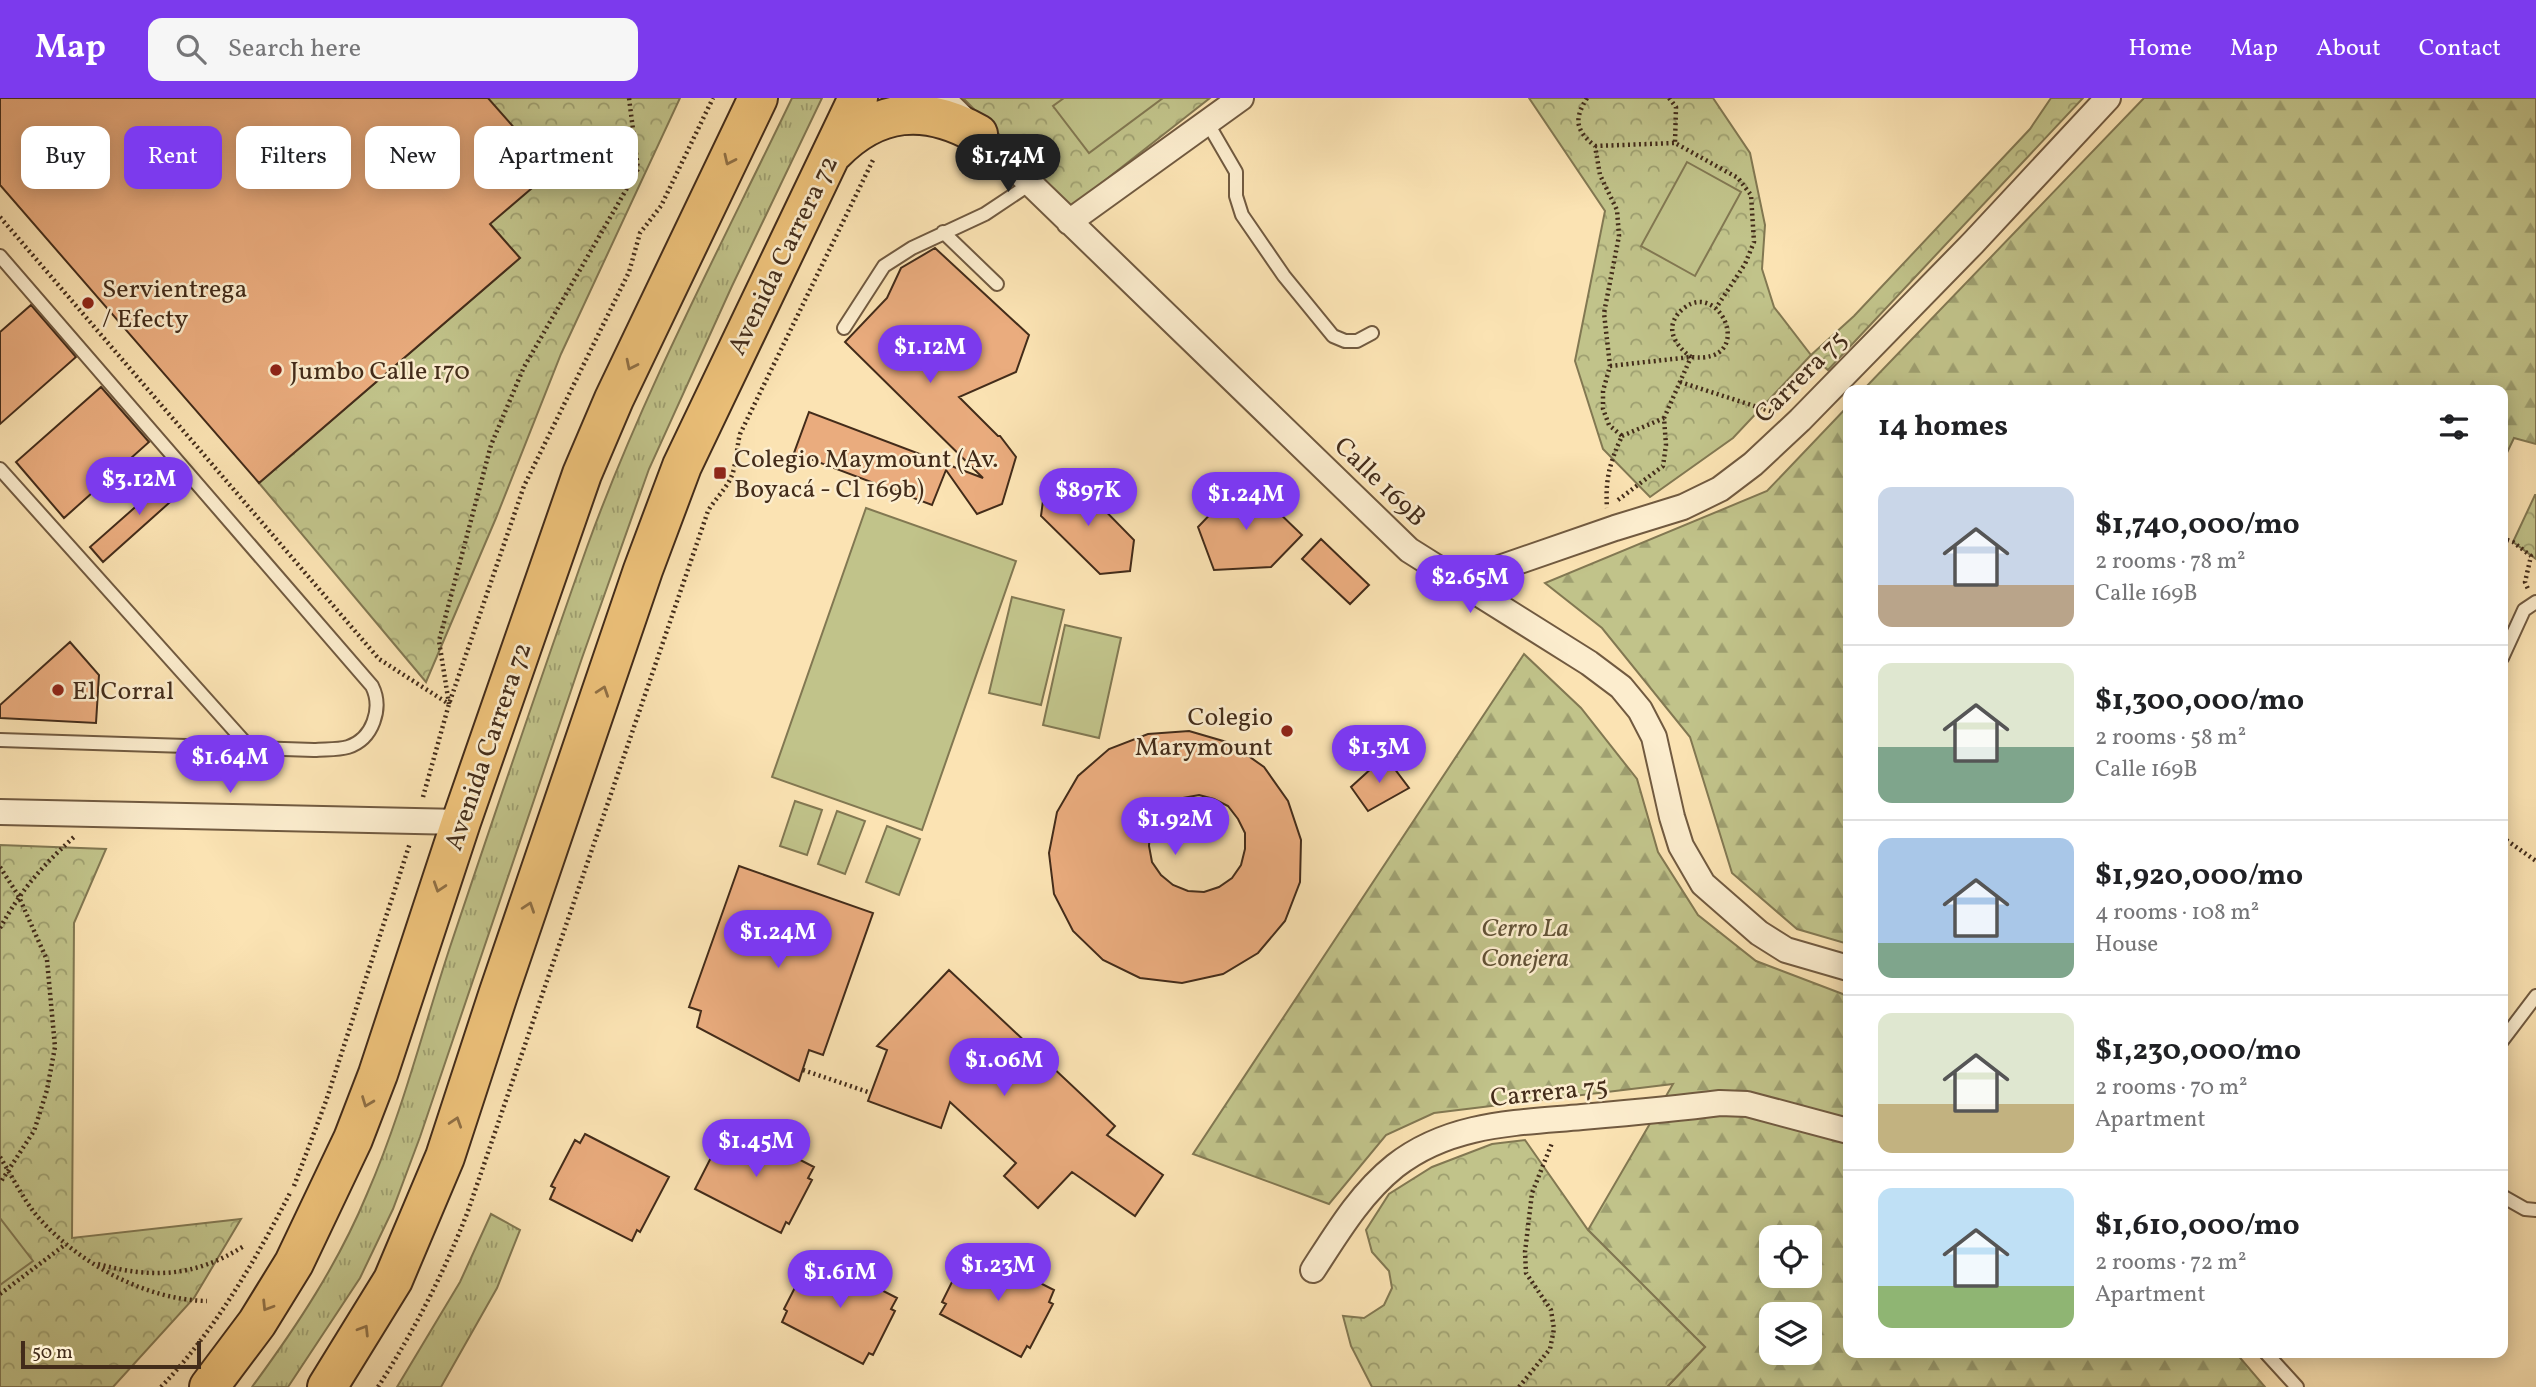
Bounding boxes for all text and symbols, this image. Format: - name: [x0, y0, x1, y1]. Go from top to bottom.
- search box: [148, 18, 638, 81]
- text: Map: [35, 26, 106, 72]
- icon: search: [172, 30, 210, 68]
- text: Search here: [228, 31, 361, 67]
- text: Home: [2128, 32, 2192, 66]
- text: Map: [2230, 32, 2278, 66]
- text: About: [2316, 32, 2381, 66]
- text: Contact: [2419, 32, 2501, 66]
- chip: Buy: [21, 126, 110, 189]
- chip: Rent: [124, 126, 222, 189]
- chip: Filters: [236, 126, 351, 189]
- chip: New: [365, 126, 460, 189]
- chip: Apartment: [474, 126, 638, 189]
- pin: $1.74M: [951, 134, 1065, 194]
- text: $1.74M: [971, 141, 1045, 173]
- street label: Avenida Carrera 72: [720, 150, 848, 362]
- one-way arrow: [723, 153, 737, 165]
- place label: Servientrega / Efecty: [102, 272, 248, 338]
- marker: Servientrega / Efecty: [80, 295, 96, 311]
- street label: Carrera 75: [1747, 323, 1856, 432]
- pin: $1.12M: [873, 326, 987, 385]
- text: $1.12M: [894, 332, 966, 364]
- place label: Jumbo Calle 170: [290, 354, 470, 390]
- one-way arrow: [625, 358, 639, 370]
- marker: Jumbo Calle 170: [268, 362, 284, 378]
- text: 14 homes: [1878, 406, 2008, 448]
- icon: filters: [2435, 408, 2473, 446]
- street label: Calle 169B: [1325, 429, 1434, 536]
- place label: Colegio Maymount (Av. Boyacá - Cl 169b): [734, 442, 998, 508]
- pin: $3.12M: [82, 458, 196, 517]
- text: $3.12M: [102, 464, 176, 496]
- marker: Colegio Maymount (Av. Boyacá - Cl 169b): [712, 465, 728, 481]
- pin: $897K: [1039, 468, 1137, 528]
- pin: $1.24M: [1189, 472, 1303, 532]
- text: $897K: [1055, 475, 1121, 507]
- text: $1.24M: [1208, 479, 1284, 511]
- text: $1,740,000/mo: [2095, 504, 2300, 546]
- icon: home: [1934, 515, 2018, 599]
- text: 2 rooms · 78 m²: [2095, 546, 2246, 578]
- pin: $2.65M: [1413, 556, 1527, 615]
- text: $2.65M: [1431, 562, 1509, 594]
- text: Calle 169B: [2095, 578, 2198, 610]
- street label: Avenida Carrera 72: [436, 638, 541, 855]
- place label: El Corral: [72, 674, 174, 710]
- text: $1,300,000/mo: [2095, 680, 2304, 722]
- marker: El Corral: [50, 682, 66, 698]
- one-way arrow: [595, 686, 609, 698]
- icon: home: [1934, 691, 2018, 775]
- place label: Colegio Marymount: [1135, 700, 1273, 766]
- text: 2 rooms · 58 m²: [2095, 722, 2246, 754]
- marker: Colegio Marymount: [1279, 723, 1295, 739]
- pin: $1.3M: [1330, 726, 1428, 785]
- text: $1.3M: [1348, 732, 1410, 764]
- pin: $1.64M: [173, 736, 287, 795]
- text: $1.64M: [191, 742, 269, 774]
- text: Calle 169B: [2095, 754, 2198, 786]
- pin: $1.92M: [1118, 798, 1232, 857]
- text: $1.92M: [1137, 804, 1213, 836]
- text: $1,920,000/mo: [2095, 855, 2303, 897]
- icon: home: [1934, 866, 2018, 950]
- one-way arrow: [433, 880, 447, 892]
- text: 4 rooms · 108 m²: [2095, 897, 2259, 929]
- one-way arrow: [521, 901, 535, 913]
- pin: $1.24M: [721, 910, 835, 970]
- park label: Cerro La Conejera: [1481, 911, 1569, 977]
- text: $1.24M: [740, 917, 816, 949]
- text: House: [2095, 929, 2158, 961]
- text: $1,230,000/mo: [2095, 1030, 2301, 1072]
- pin: $1.06M: [947, 1038, 1061, 1098]
- icon: home: [1934, 1041, 2018, 1125]
- text: $1.06M: [965, 1045, 1043, 1077]
- street label: Carrera 75: [1489, 1069, 1610, 1117]
- text: 2 rooms · 70 m²: [2095, 1072, 2248, 1104]
- one-way arrow: [361, 1096, 375, 1108]
- text: Apartment: [2095, 1104, 2206, 1136]
- one-way arrow: [448, 1117, 462, 1129]
- pin: $1.45M: [699, 1119, 813, 1179]
- text: $1.45M: [718, 1126, 794, 1158]
- text: $1,610,000/mo: [2095, 1205, 2300, 1247]
- icon: home: [1934, 1216, 2018, 1300]
- map controls: [1759, 1225, 1822, 1365]
- button: locate: [1759, 1225, 1822, 1288]
- pin: $1.23M: [941, 1244, 1055, 1303]
- text: 2 rooms · 72 m²: [2095, 1247, 2246, 1279]
- pin: $1.61M: [783, 1250, 897, 1310]
- text: $1.23M: [961, 1250, 1035, 1282]
- text: $1.61M: [804, 1257, 876, 1289]
- text: Apartment: [2095, 1279, 2206, 1311]
- one-way arrow: [263, 1299, 276, 1312]
- button: layers: [1759, 1302, 1822, 1365]
- one-way arrow: [356, 1324, 369, 1337]
- scale bar: [21, 1338, 201, 1370]
- text: 50 m: [32, 1340, 73, 1366]

